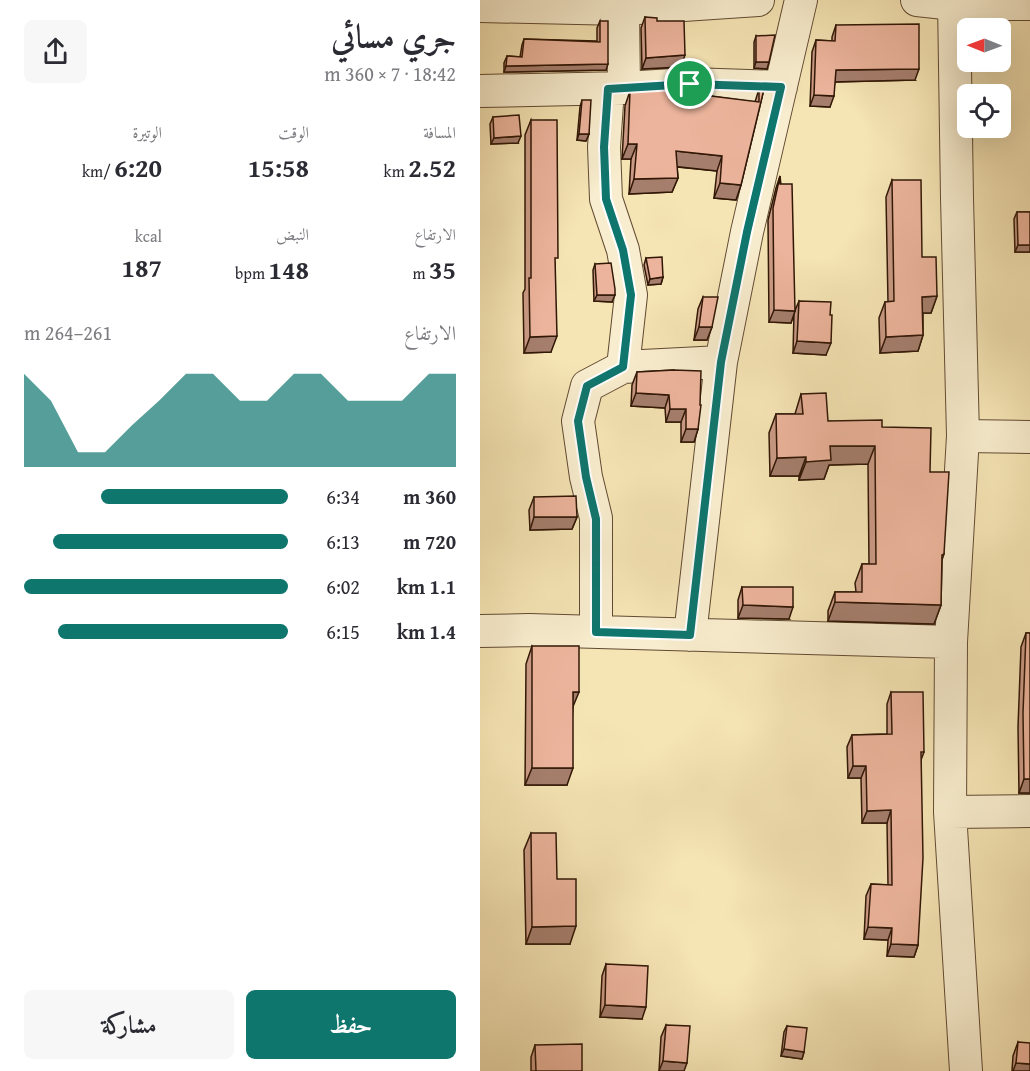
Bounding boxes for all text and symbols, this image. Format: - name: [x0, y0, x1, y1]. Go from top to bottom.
- text: جري مسائي: [331, 12, 456, 60]
- north arrow: [957, 18, 1011, 72]
- map controls: [957, 18, 1011, 138]
- button: share: [24, 20, 87, 83]
- pin: [664, 58, 715, 109]
- text: 18:42 · 7 × 360 m: [324, 59, 456, 88]
- icon: arrive: [673, 67, 706, 100]
- button: locate: [957, 84, 1011, 138]
- text: الوتيرة: [132, 120, 162, 144]
- text: الوقت: [278, 120, 309, 144]
- text: المسافة: [423, 120, 456, 144]
- text: 6:20: [114, 148, 162, 187]
- text: 15:58: [248, 148, 309, 187]
- text: 2.52: [408, 148, 456, 187]
- text: /km: [82, 159, 114, 183]
- text: km: [384, 159, 408, 183]
- text: النبض: [276, 222, 309, 246]
- text: الارتفاع: [414, 222, 456, 246]
- text: kcal: [135, 224, 162, 248]
- text: 187: [122, 248, 162, 287]
- text: 148: [269, 250, 309, 289]
- text: 35: [429, 250, 456, 289]
- text: bpm: [235, 261, 269, 285]
- text: m: [412, 261, 429, 285]
- text: 261–264 m: [24, 318, 112, 347]
- text: الارتفاع: [404, 318, 456, 347]
- text: 6:34: [326, 482, 360, 511]
- text: 360 m: [403, 482, 456, 511]
- text: 6:13: [326, 527, 360, 556]
- text: 720 m: [403, 527, 456, 556]
- text: 6:02: [326, 572, 360, 601]
- text: 1.1 km: [397, 572, 456, 601]
- text: 6:15: [326, 617, 360, 646]
- text: 1.4 km: [397, 617, 456, 646]
- button: مشاركة: [24, 990, 234, 1059]
- button: حفظ: [246, 990, 456, 1059]

